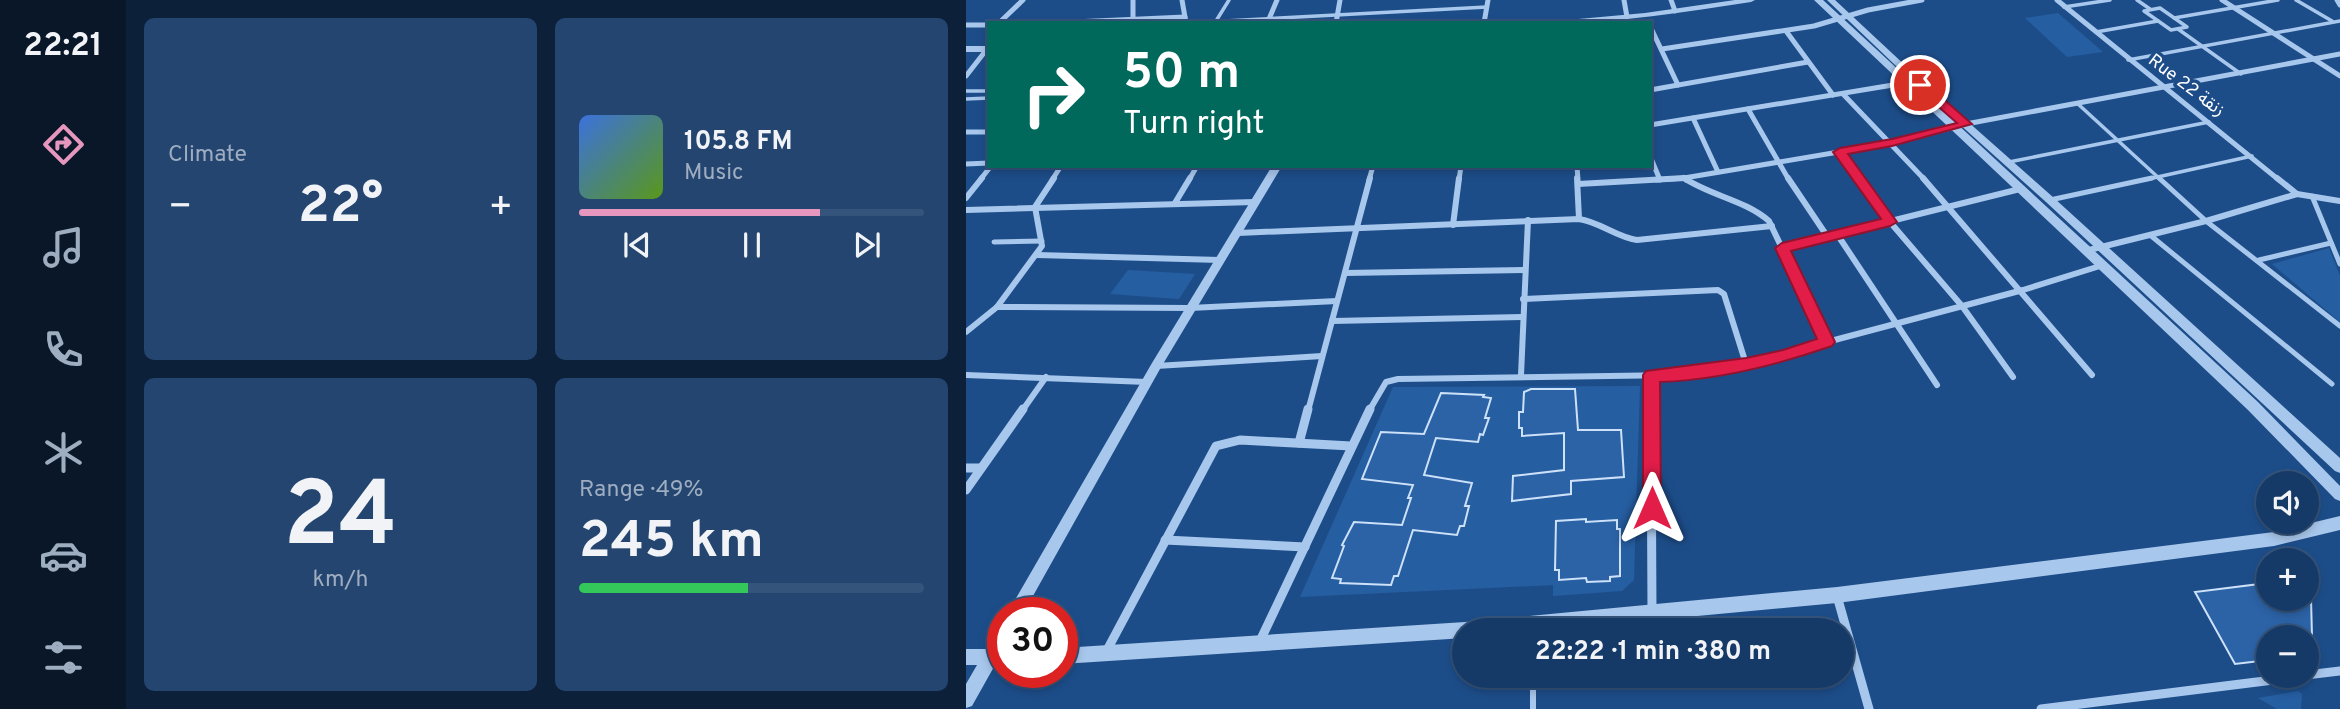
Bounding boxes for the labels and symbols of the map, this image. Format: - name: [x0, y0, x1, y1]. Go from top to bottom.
- street label: Rue 22 زنقة: [2143, 50, 2229, 122]
- pin: [1890, 55, 1950, 115]
- position arrow: [1615, 471, 1689, 545]
- speed limit sign: 30: [987, 597, 1078, 688]

